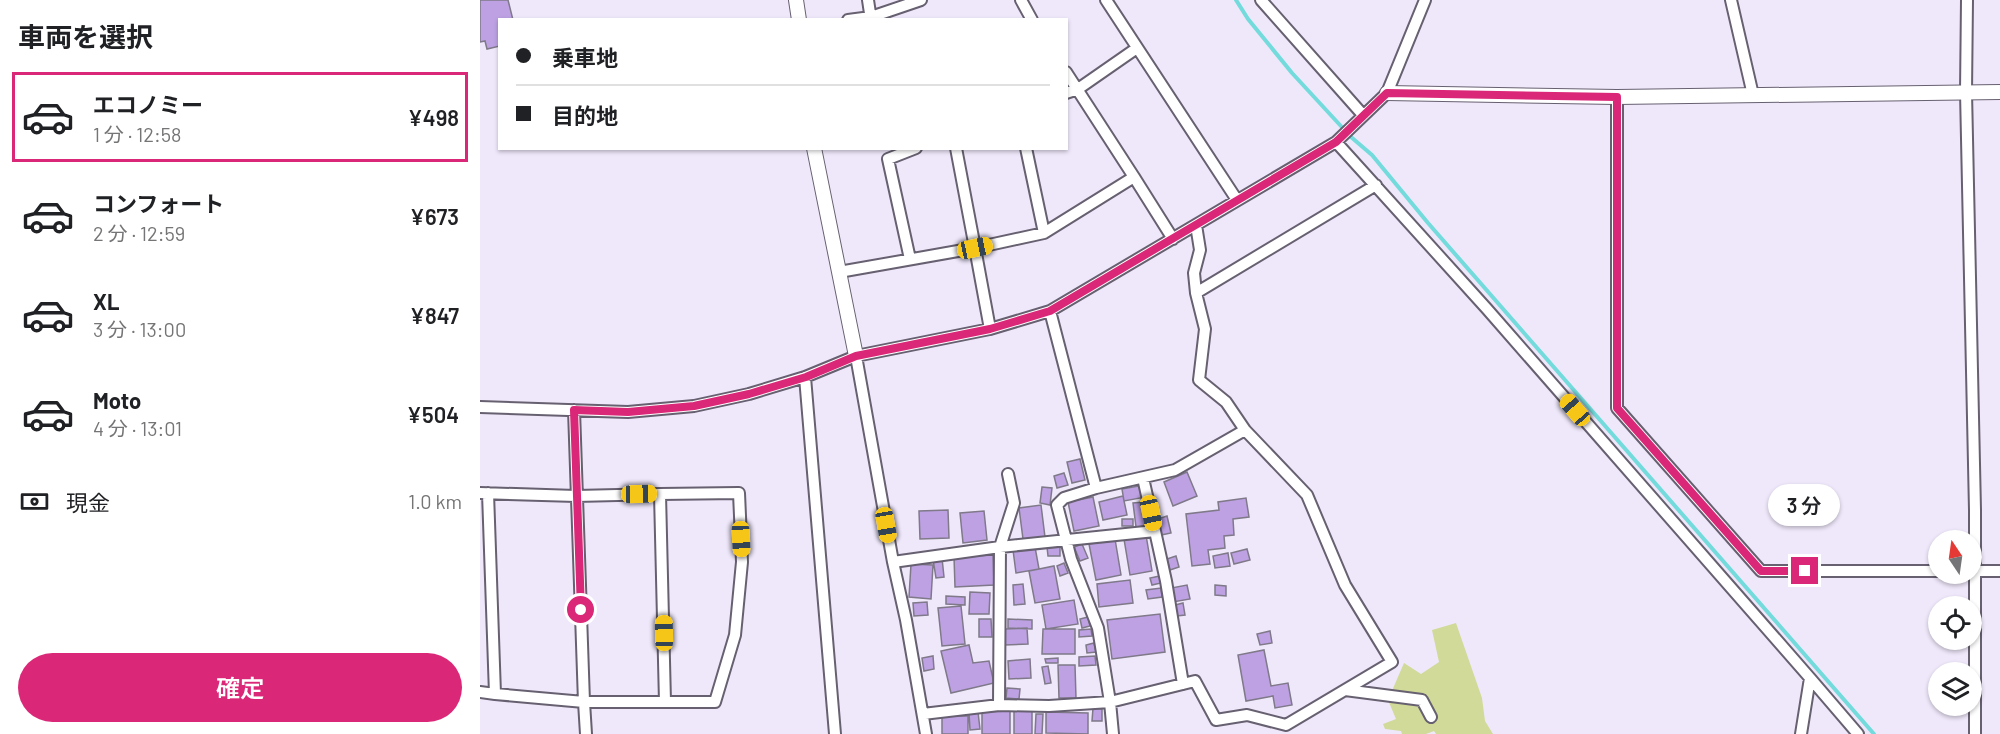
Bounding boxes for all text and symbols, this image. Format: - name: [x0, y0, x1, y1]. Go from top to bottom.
- text: 車両を選択: [18, 20, 153, 52]
- text: 乗車地: [552, 44, 618, 70]
- icon: car: [21, 90, 75, 144]
- text: エコノミー: [93, 91, 203, 117]
- text: 目的地: [552, 102, 618, 128]
- text: ¥498: [408, 104, 459, 130]
- text: 1 分 · 12:58: [93, 122, 181, 146]
- icon: car: [21, 189, 75, 243]
- text: コンフォート: [93, 190, 224, 216]
- text: ¥673: [410, 203, 459, 229]
- text: 2 分 · 12:59: [93, 221, 185, 245]
- car: [956, 235, 994, 261]
- icon: car: [21, 288, 75, 342]
- text: XL: [93, 288, 119, 314]
- text: ¥847: [410, 302, 459, 328]
- text: 3 分 · 13:00: [93, 317, 186, 341]
- icon: car: [21, 387, 75, 441]
- text: Moto: [93, 387, 141, 413]
- car: [1556, 391, 1594, 429]
- text: ¥504: [407, 401, 459, 427]
- text: 4 分 · 13:01: [93, 416, 182, 440]
- callout: 3 分: [1769, 484, 1841, 526]
- icon: cash: [18, 485, 51, 518]
- car: [621, 485, 657, 503]
- text: 現金: [66, 489, 110, 515]
- text: 1.0 km: [408, 489, 462, 513]
- text: 3 分: [1787, 493, 1821, 517]
- car: [1138, 494, 1164, 532]
- car: [874, 506, 898, 544]
- car: [731, 521, 751, 557]
- north arrow: [1928, 530, 1982, 584]
- map controls: [1928, 530, 1982, 716]
- route end: [1791, 557, 1818, 584]
- route start: [567, 596, 594, 623]
- button: locate: [1928, 596, 1982, 650]
- car: [655, 615, 673, 651]
- button: 確定: [18, 653, 462, 722]
- button: layers: [1928, 662, 1982, 716]

